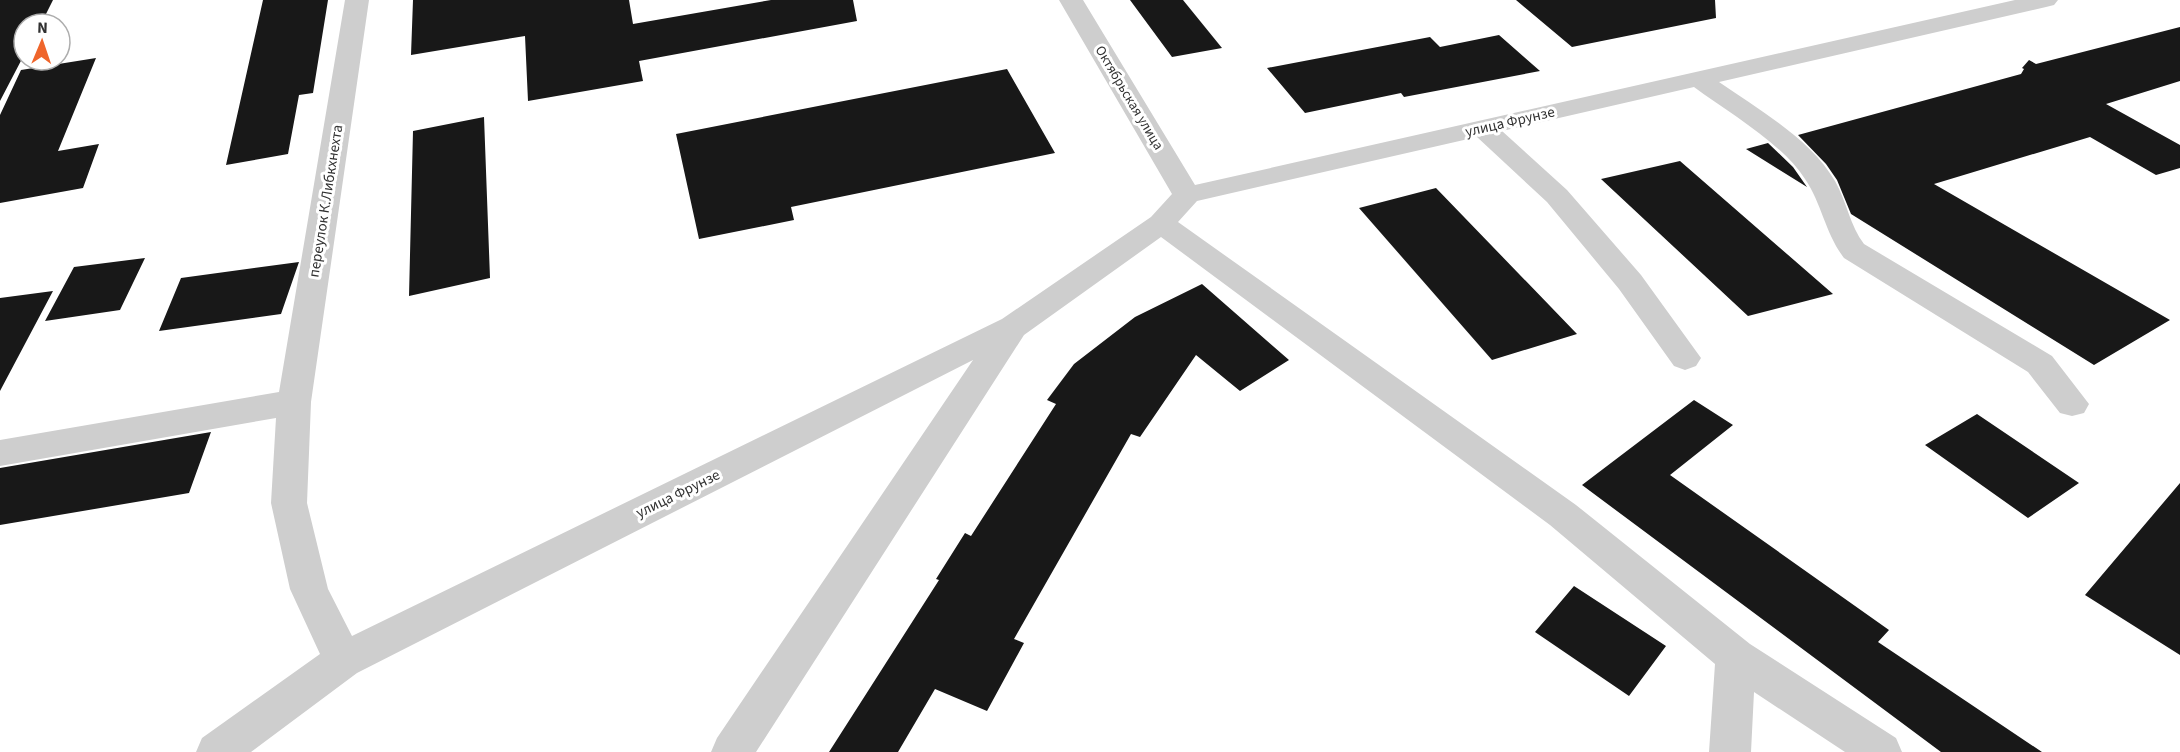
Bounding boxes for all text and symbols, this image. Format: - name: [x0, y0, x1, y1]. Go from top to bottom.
- north arrow: [12, 12, 72, 72]
- text: N: [37, 17, 48, 39]
- street label: Октябрьская улица: [1090, 42, 1168, 154]
- street label: улица Фрунзе: [1463, 102, 1557, 142]
- street label: переулок К.Либкхнехта: [304, 123, 348, 279]
- street label: улица Фрунзе: [632, 465, 724, 523]

